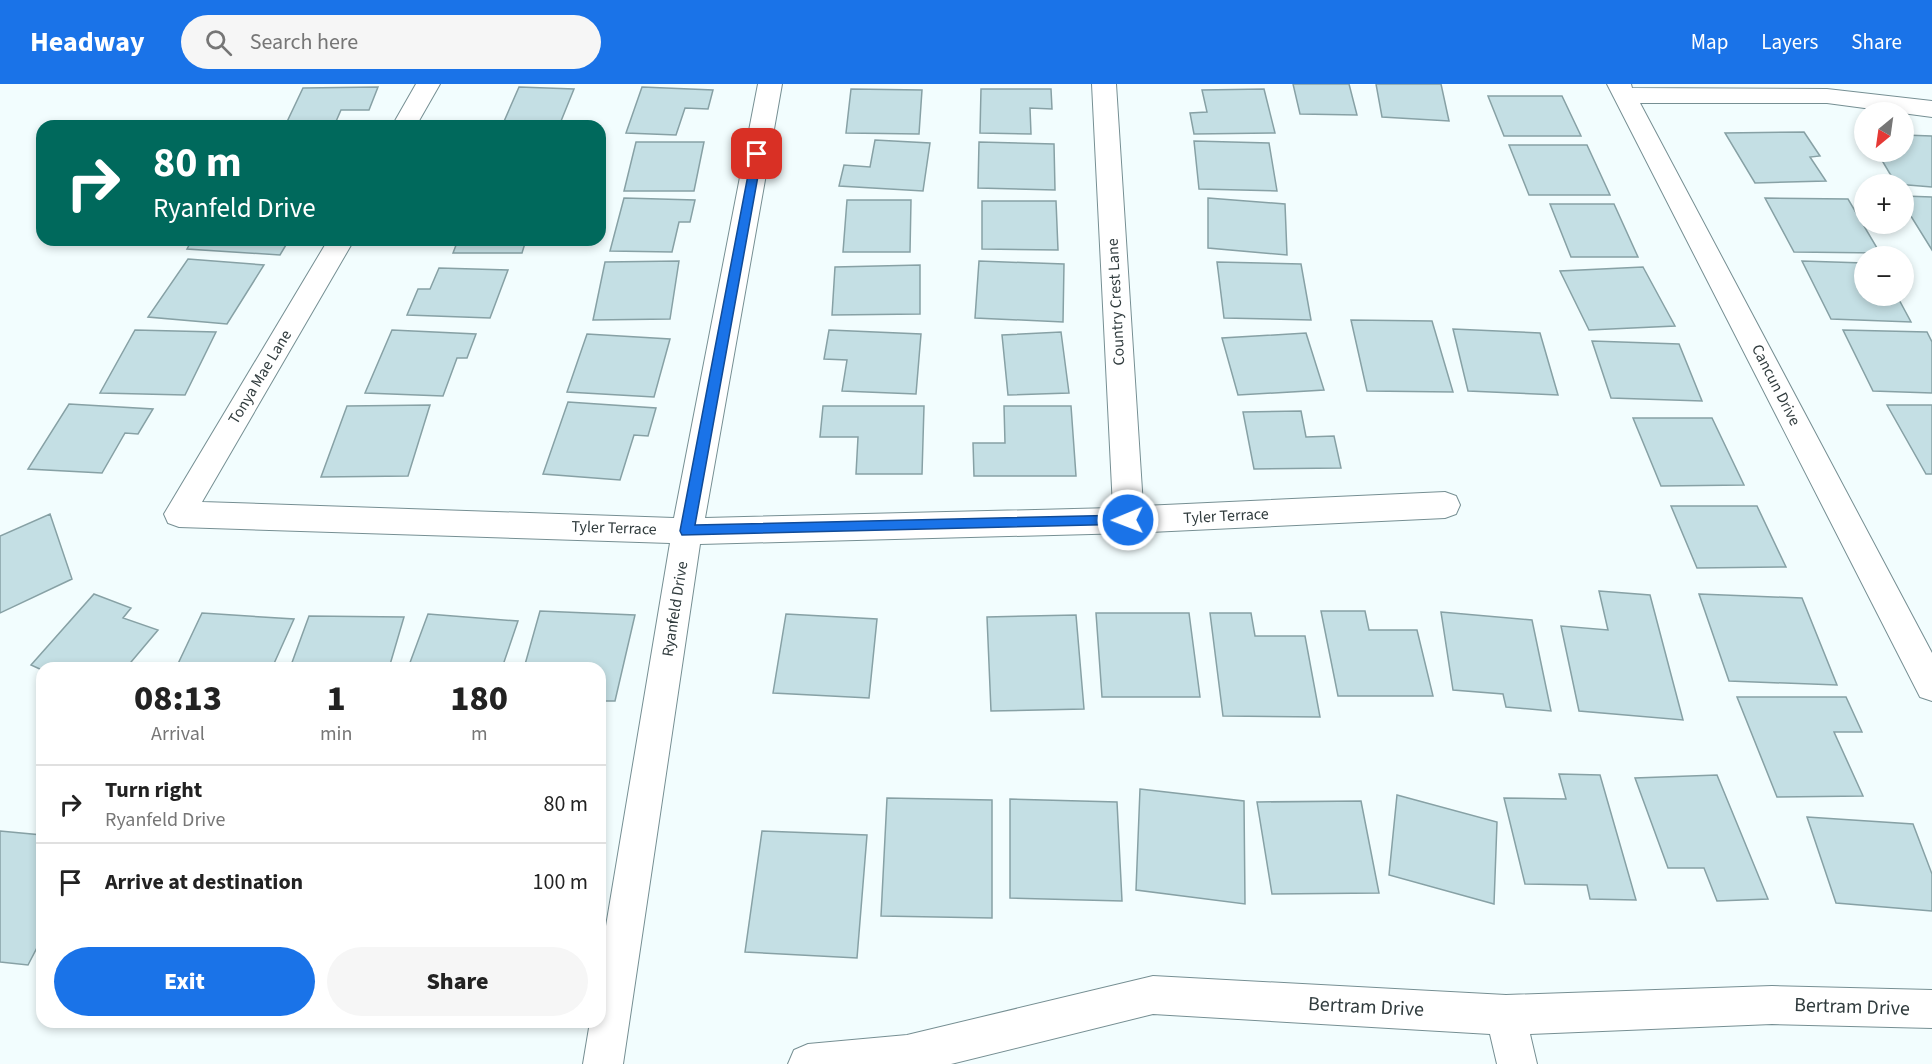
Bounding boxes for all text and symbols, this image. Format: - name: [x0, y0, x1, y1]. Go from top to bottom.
- search box: [181, 15, 601, 69]
- text: Headway: [30, 22, 145, 62]
- icon: search: [202, 26, 235, 59]
- text: Search here: [250, 26, 358, 58]
- text: Map: [1691, 27, 1728, 57]
- text: Layers: [1761, 27, 1818, 57]
- text: Share: [1851, 27, 1902, 57]
- north arrow: [1854, 102, 1914, 162]
- map controls: [1854, 102, 1914, 306]
- pin: [731, 128, 782, 179]
- text: 80 m: [153, 133, 242, 193]
- icon: arrive: [740, 137, 773, 170]
- icon: right: [54, 144, 132, 222]
- button: +: [1854, 174, 1914, 234]
- text: Ryanfeld Drive: [153, 189, 316, 228]
- street label: Country Crest Lane: [1102, 238, 1130, 366]
- button: −: [1854, 246, 1914, 306]
- street label: Tonya Mae Lane: [223, 326, 297, 428]
- street label: Cancun Drive: [1746, 341, 1806, 430]
- position arrow: [1096, 488, 1160, 552]
- street label: Tyler Terrace: [1183, 503, 1269, 529]
- street label: Tyler Terrace: [571, 516, 657, 540]
- street label: Ryanfeld Drive: [657, 560, 693, 658]
- text: 08:13: [134, 673, 222, 724]
- text: 1: [327, 673, 346, 724]
- text: 180: [450, 673, 508, 724]
- text: Arrival: [151, 720, 205, 748]
- text: min: [320, 720, 352, 748]
- text: m: [471, 720, 487, 748]
- text: Turn right: [105, 774, 202, 806]
- icon: right: [54, 788, 87, 821]
- text: 80 m: [543, 788, 588, 820]
- text: Ryanfeld Drive: [105, 806, 225, 834]
- icon: arrive: [54, 866, 87, 899]
- text: Arrive at destination: [105, 866, 303, 898]
- text: 100 m: [533, 866, 588, 898]
- button: Exit: [54, 947, 315, 1016]
- button: Share: [327, 947, 588, 1016]
- street label: Bertram Drive: [1307, 990, 1425, 1024]
- street label: Bertram Drive: [1794, 991, 1910, 1023]

